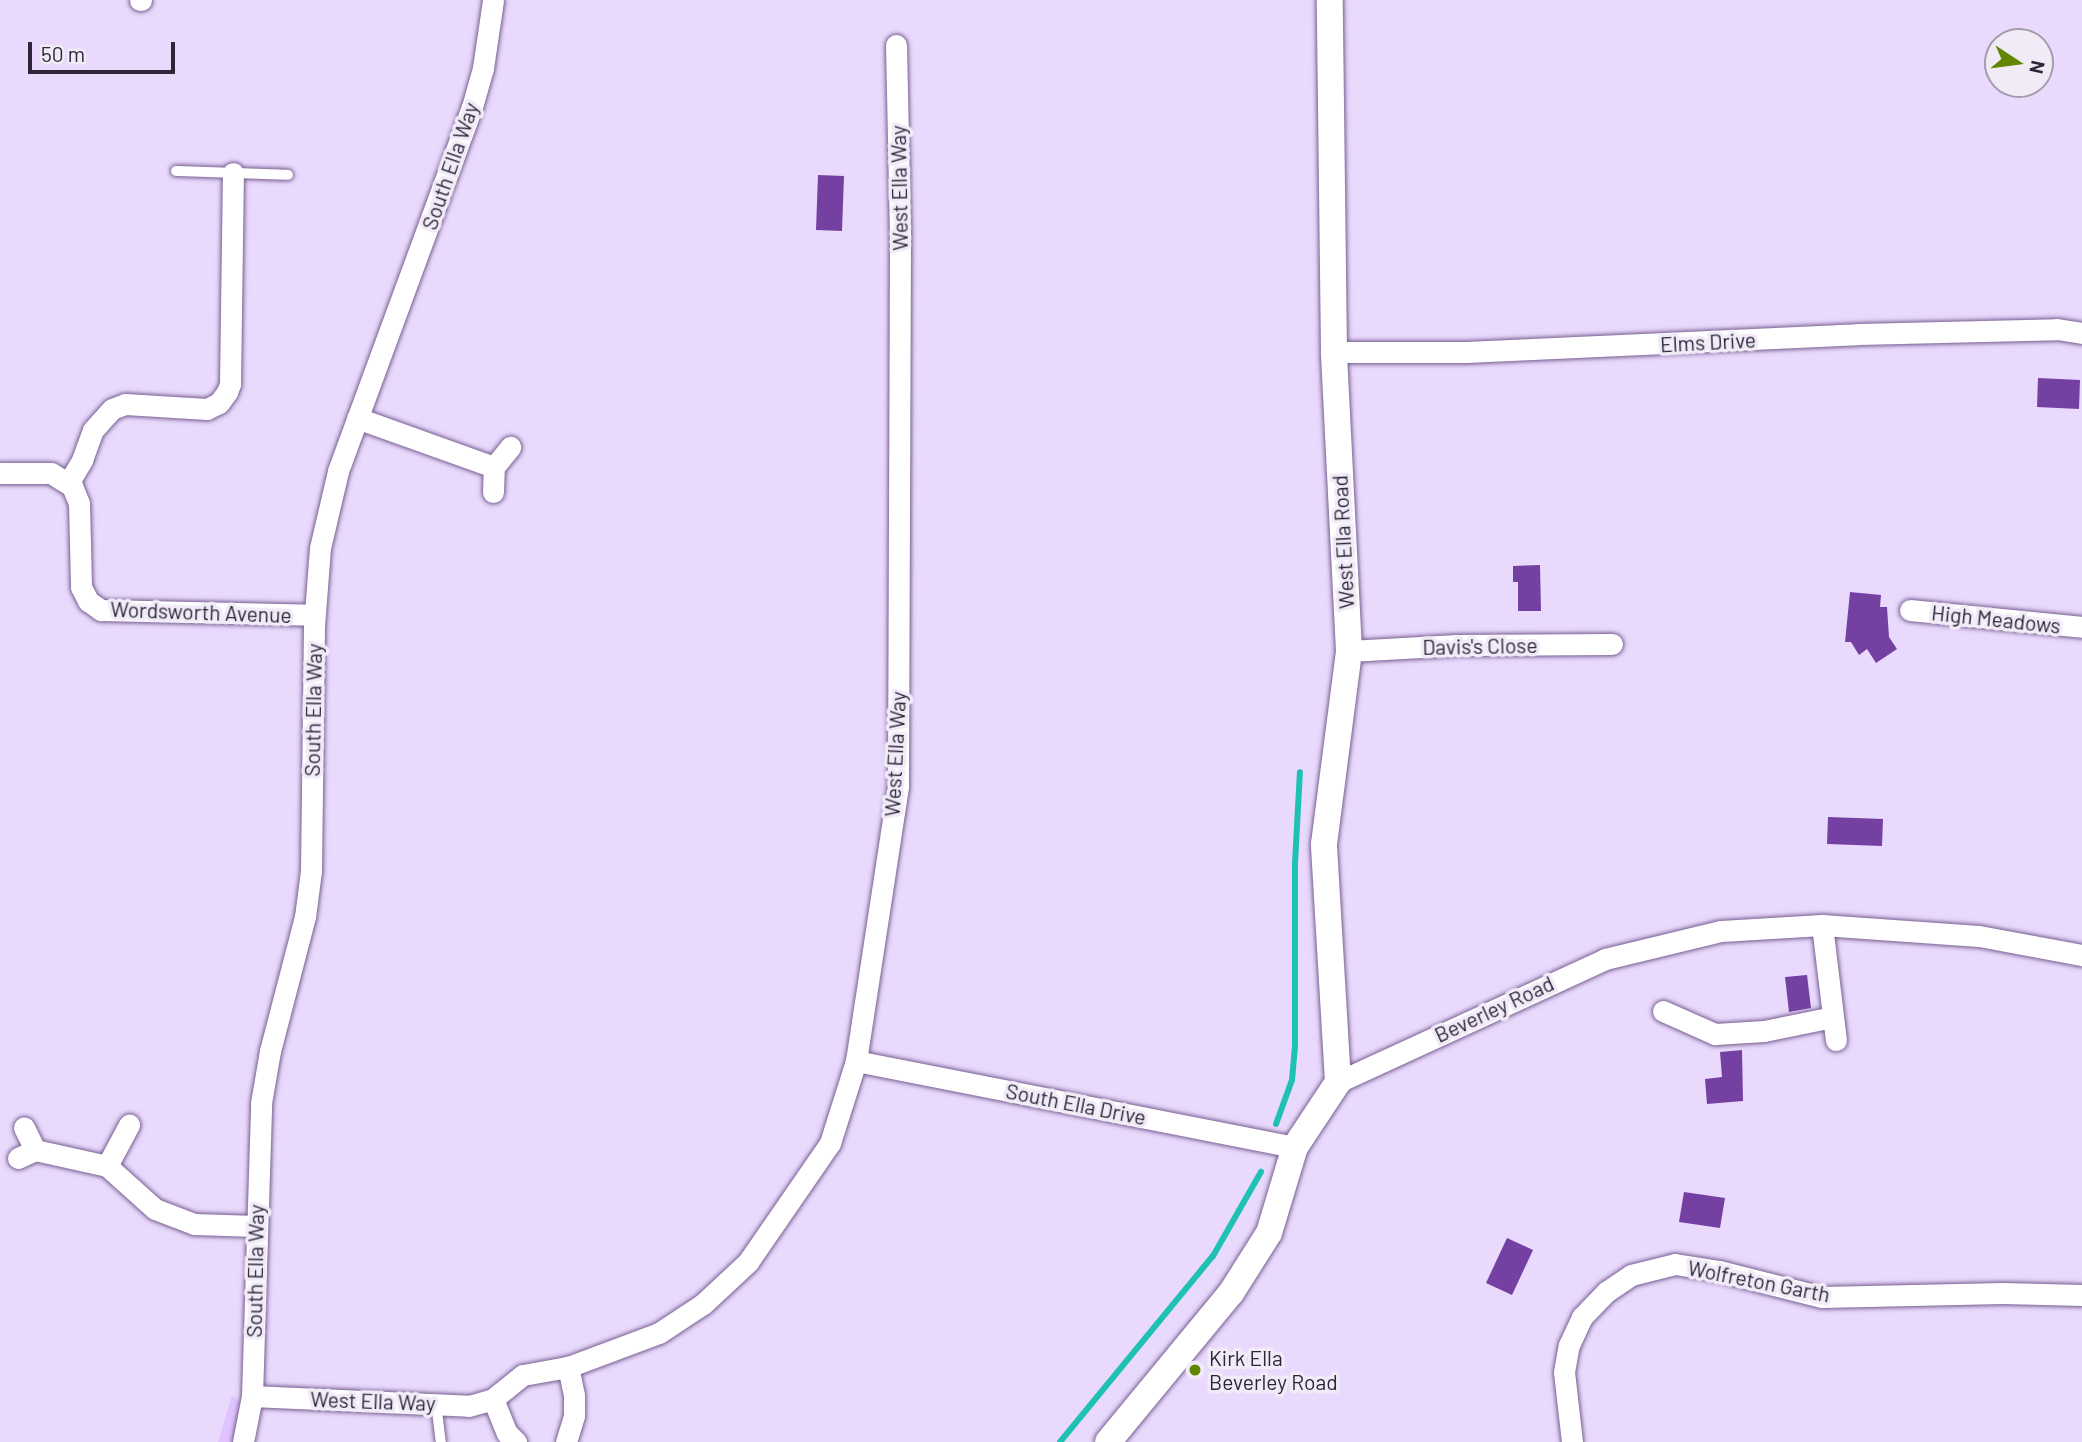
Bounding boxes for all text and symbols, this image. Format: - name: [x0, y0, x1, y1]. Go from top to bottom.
- scale bar: [32, 28, 178, 72]
- north arrow: [1984, 28, 2054, 98]
- text: 50 m: [41, 41, 85, 66]
- text: N: [2025, 59, 2051, 76]
- street label: South Ella Way: [416, 99, 484, 233]
- street label: West Ella Way: [885, 125, 913, 251]
- street label: Elms Drive: [1659, 327, 1757, 357]
- street label: West Ella Road: [1327, 474, 1359, 610]
- street label: Wordsworth Avenue: [110, 596, 292, 628]
- street label: High Meadows: [1930, 600, 2062, 638]
- street label: Davis's Close: [1422, 632, 1538, 660]
- street label: South Ella Way: [299, 643, 327, 777]
- street label: West Ella Way: [879, 691, 911, 817]
- street label: Beverley Road: [1430, 970, 1558, 1048]
- street label: South Ella Drive: [1004, 1078, 1148, 1130]
- street label: South Ella Way: [241, 1204, 269, 1338]
- street label: Wolfreton Garth: [1686, 1255, 1832, 1307]
- place label: Kirk Ella Beverley Road: [1209, 1345, 1338, 1395]
- marker: Kirk Ella Beverley Road: [1187, 1362, 1203, 1378]
- street label: West Ella Way: [310, 1386, 436, 1416]

